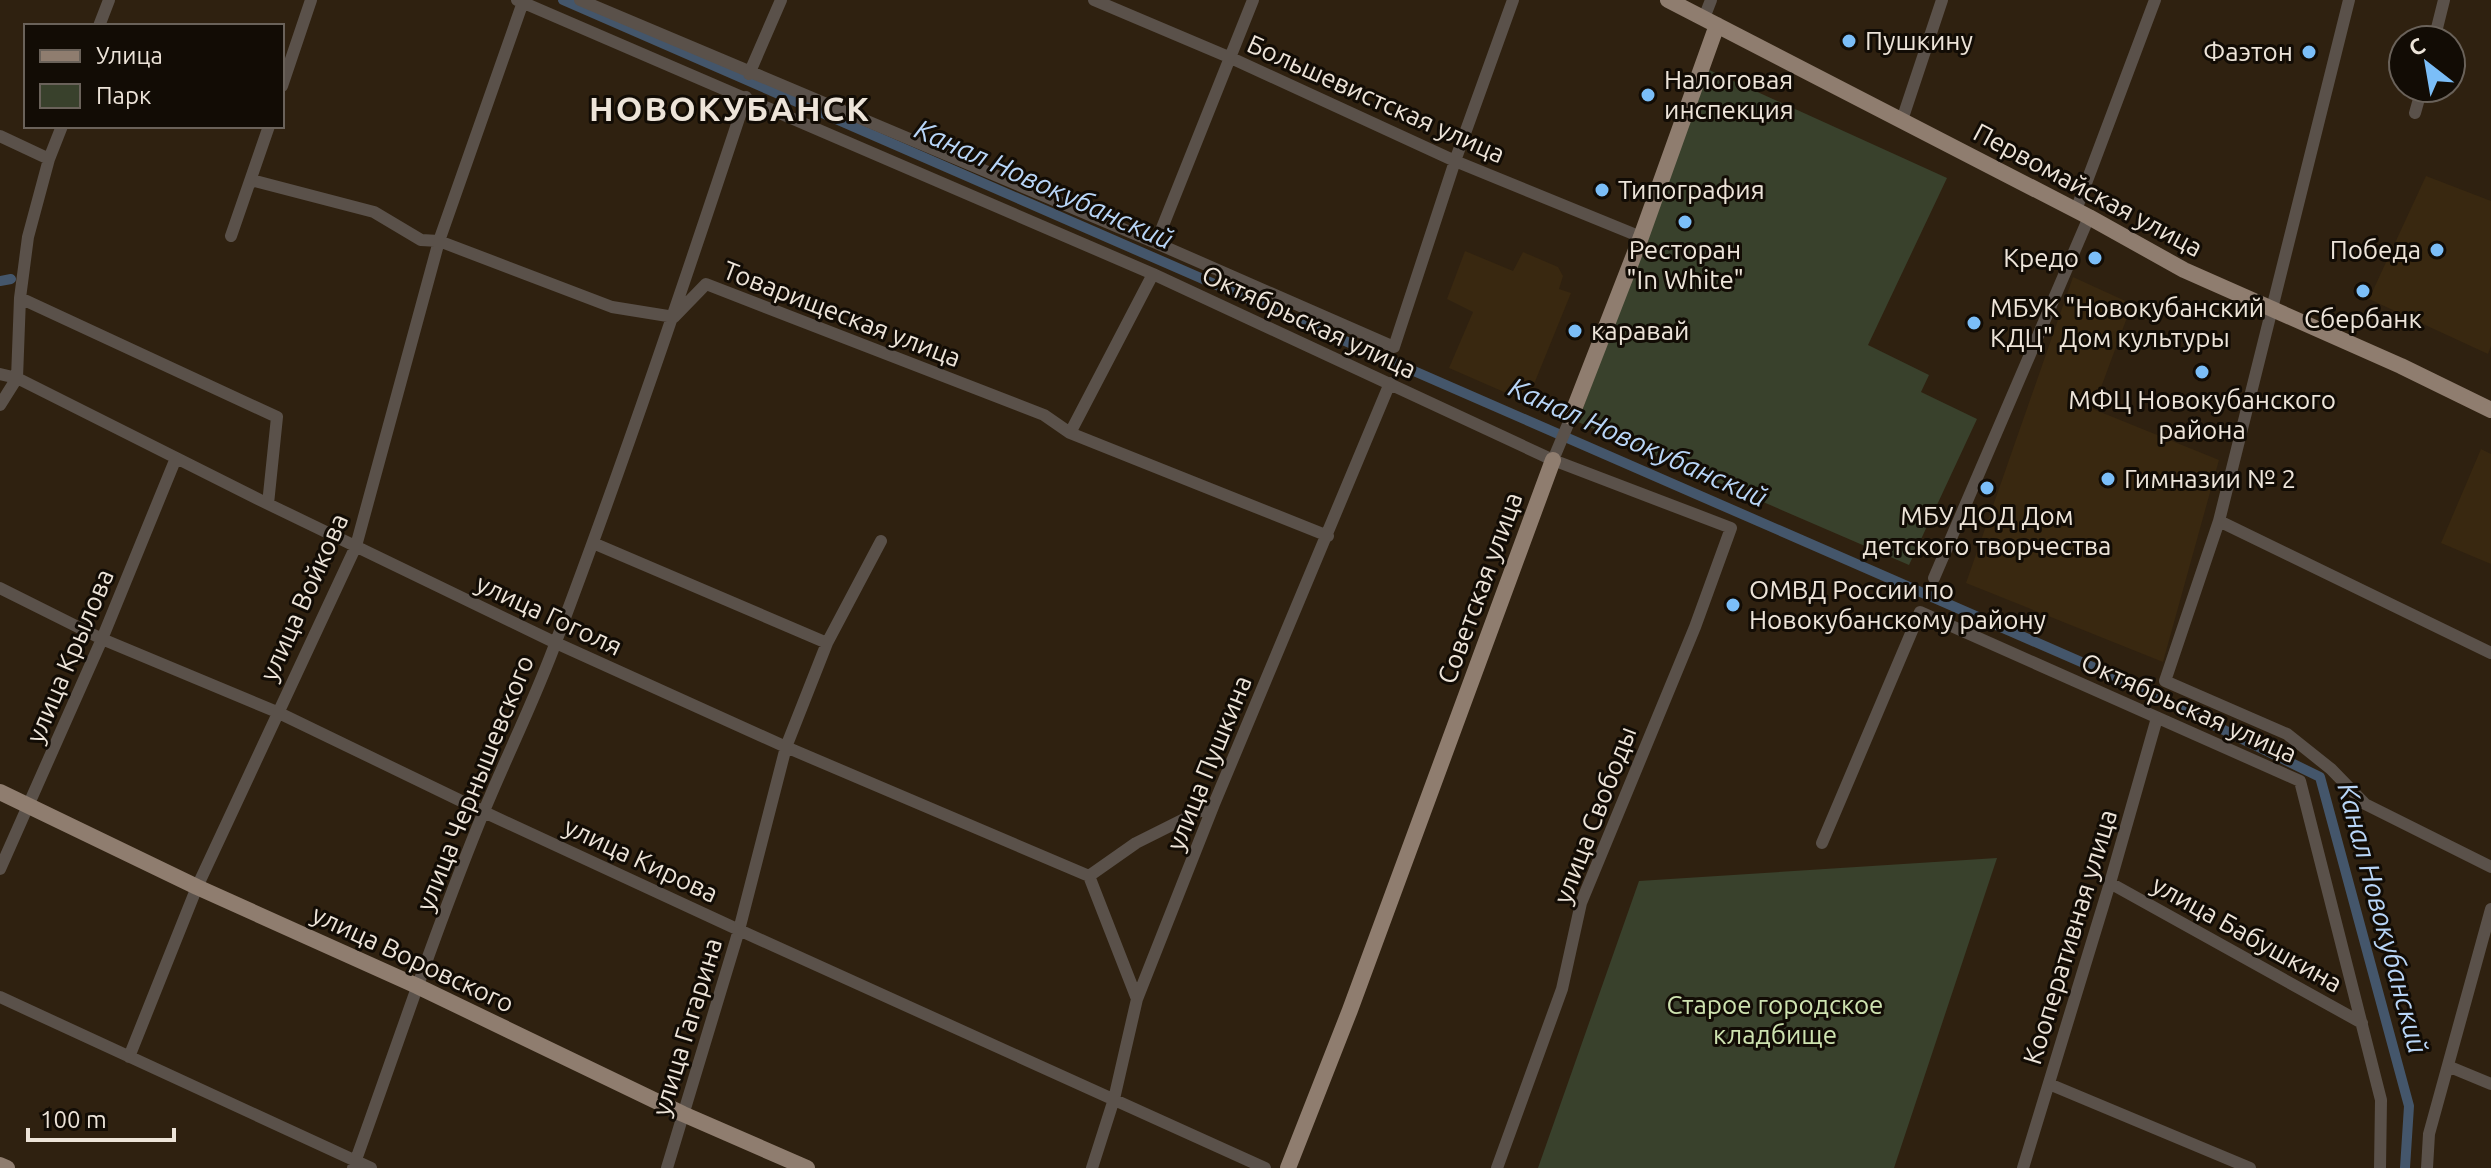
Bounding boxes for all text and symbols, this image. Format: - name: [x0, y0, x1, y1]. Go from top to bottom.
- legend: [24, 24, 284, 128]
- north arrow: [2387, 24, 2467, 104]
- place label: Пушкину: [1865, 26, 1973, 55]
- street label: Большевистская улица: [1243, 29, 1510, 169]
- marker: Пушкину: [1840, 32, 1858, 50]
- text: С: [2404, 32, 2429, 61]
- place label: Фаэтон: [2203, 37, 2293, 66]
- text: Улица: [96, 42, 163, 69]
- marker: Фаэтон: [2300, 43, 2318, 61]
- place label: Налоговая инспекция: [1664, 65, 1794, 124]
- text: Парк: [96, 82, 151, 109]
- marker: Налоговая инспекция: [1639, 86, 1657, 104]
- district label: НОВОКУБАНСК: [589, 89, 871, 127]
- water label: Канал Новокубанский: [910, 113, 1178, 254]
- street label: Первомайская улица: [1969, 117, 2207, 262]
- place label: Типография: [1618, 175, 1765, 204]
- marker: Типография: [1593, 181, 1611, 199]
- marker: Ресторан "In White": [1676, 213, 1694, 231]
- place label: Ресторан "In White": [1626, 235, 1744, 294]
- place label: Победа: [2330, 235, 2421, 264]
- marker: Победа: [2428, 241, 2446, 259]
- place label: Кредо: [2003, 243, 2079, 272]
- marker: Кредо: [2086, 249, 2104, 267]
- street label: Товарищеская улица: [719, 255, 965, 372]
- street label: Октябрьская улица: [1198, 259, 1421, 384]
- marker: Сбербанк: [2354, 282, 2372, 300]
- place label: МБУК "Новокубанский КДЦ" Дом культуры: [1990, 293, 2264, 352]
- place label: Сбербанк: [2304, 304, 2422, 333]
- marker: МБУК "Новокубанский КДЦ" Дом культуры: [1965, 314, 1983, 332]
- place label: каравай: [1591, 316, 1689, 345]
- marker: каравай: [1566, 322, 1584, 340]
- marker: МФЦ Новокубанского района: [2193, 363, 2211, 381]
- water label: Канал Новокубанский: [1504, 371, 1772, 512]
- place label: МФЦ Новокубанского района: [2068, 385, 2336, 444]
- place label: Гимназии № 2: [2124, 464, 2296, 493]
- marker: Гимназии № 2: [2099, 470, 2117, 488]
- marker: МБУ ДОД Дом детского творчества: [1978, 479, 1996, 497]
- street label: Советская улица: [1431, 488, 1528, 687]
- place label: МБУ ДОД Дом детского творчества: [1863, 501, 2111, 560]
- street label: улица Войкова: [254, 509, 353, 685]
- street label: улица Крылова: [20, 565, 119, 747]
- street label: улица Гоголя: [472, 568, 627, 661]
- place label: ОМВД России по Новокубанскому району: [1749, 575, 2046, 634]
- marker: ОМВД России по Новокубанскому району: [1724, 596, 1742, 614]
- street label: Октябрьская улица: [2077, 647, 2302, 768]
- street label: улица Чернышевского: [410, 651, 539, 915]
- street label: улица Пушкина: [1160, 671, 1257, 854]
- street label: улица Свободы: [1547, 722, 1642, 908]
- water label: Канал Новокубанский: [2332, 779, 2435, 1057]
- street label: Кооперативная улица: [2017, 806, 2122, 1068]
- street label: улица Кирова: [560, 811, 723, 908]
- street label: улица Бабушкина: [2147, 869, 2347, 998]
- street label: улица Воровского: [308, 899, 519, 1018]
- street label: улица Гагарина: [646, 935, 727, 1119]
- park label: Старое городское кладбище: [1667, 990, 1883, 1049]
- scale bar: [28, 1092, 174, 1142]
- text: 100 m: [40, 1106, 107, 1133]

